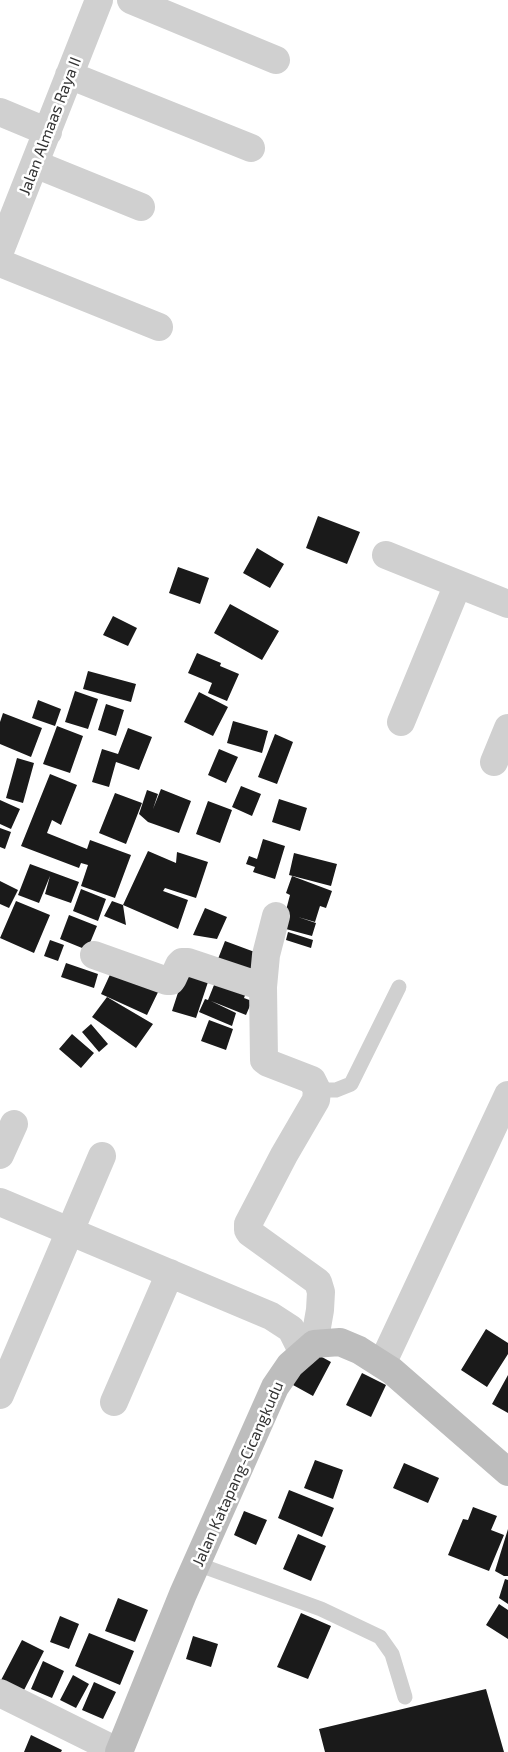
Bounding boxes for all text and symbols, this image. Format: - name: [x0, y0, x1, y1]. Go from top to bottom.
- street label: Jalan Almaas Raya II: [15, 54, 85, 198]
- street label: Jalan Katapang-Cicangkudu: [188, 1378, 288, 1570]

